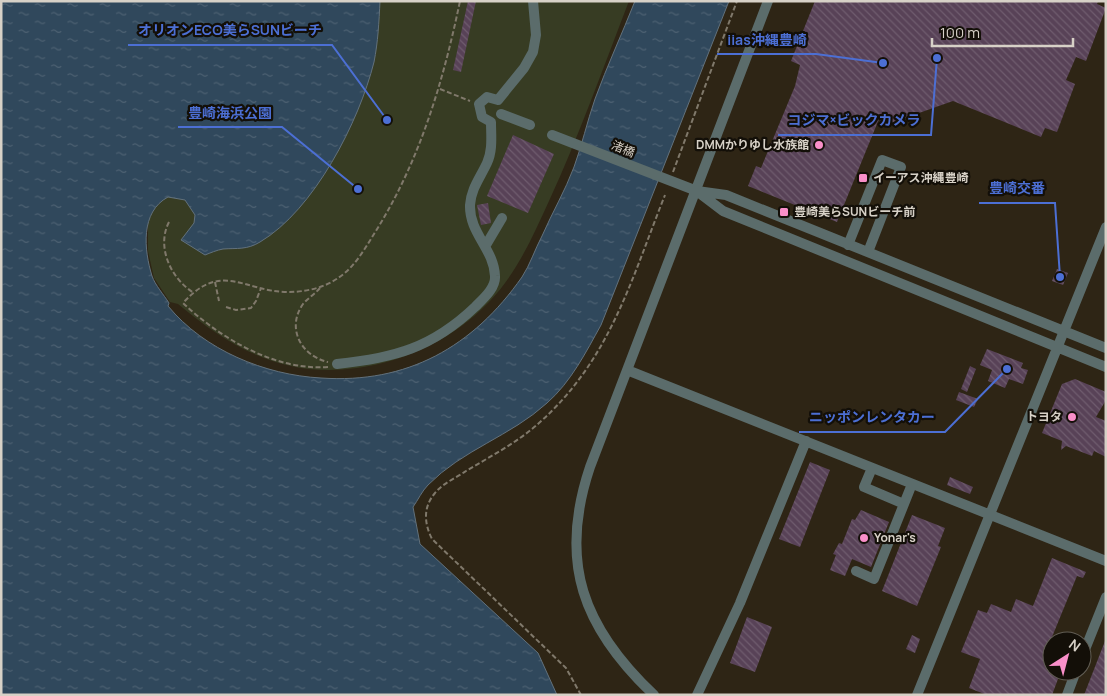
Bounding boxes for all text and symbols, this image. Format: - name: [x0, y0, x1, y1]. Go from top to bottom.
- scale bar: [932, 15, 1073, 47]
- callout: オリオンECO美らSUNビーチ: [128, 16, 332, 45]
- text: オリオンECO美らSUNビーチ: [138, 20, 322, 39]
- text: 100 m: [940, 22, 980, 43]
- callout: iias沖縄豊崎: [717, 25, 816, 54]
- text: iias沖縄豊崎: [727, 30, 807, 49]
- callout: 豊崎海浜公園: [178, 98, 282, 127]
- text: 豊崎海浜公園: [188, 103, 272, 122]
- callout: コジマ×ビックカメラ: [778, 106, 931, 135]
- text: コジマ×ビックカメラ: [787, 110, 921, 129]
- street label: 渚橋: [609, 136, 638, 161]
- place label: DMMかりゆし水族館: [696, 136, 809, 153]
- marker: DMMかりゆし水族館: [813, 139, 825, 151]
- place label: イーアス沖縄豊崎: [873, 169, 969, 186]
- marker: イーアス沖縄豊崎: [857, 172, 869, 184]
- callout: 豊崎交番: [979, 174, 1055, 203]
- text: 豊崎交番: [989, 178, 1045, 197]
- place label: 豊崎美らSUNビーチ前: [794, 203, 915, 220]
- marker: 豊崎美らSUNビーチ前: [778, 206, 790, 218]
- callout: ニッポンレンタカー: [799, 403, 945, 432]
- text: ニッポンレンタカー: [809, 407, 935, 426]
- place label: トヨタ: [1026, 408, 1062, 425]
- marker: トヨタ: [1066, 411, 1078, 423]
- place label: Yonar's: [874, 529, 916, 546]
- marker: Yonar's: [858, 532, 870, 544]
- north arrow: [1042, 631, 1092, 681]
- text: N: [1065, 634, 1085, 656]

